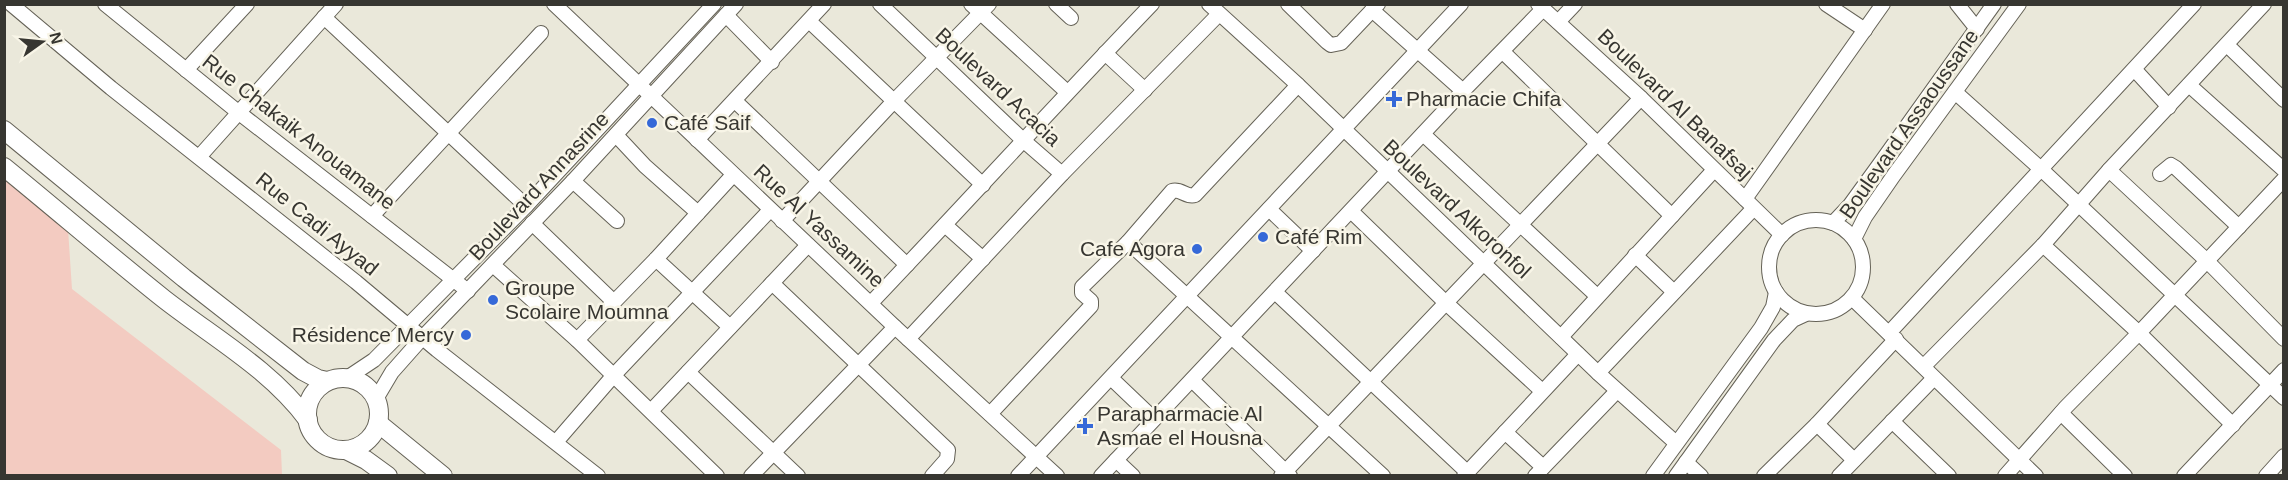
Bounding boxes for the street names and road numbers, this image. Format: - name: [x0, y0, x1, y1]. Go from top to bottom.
- street label: Boulevard Acacia: [931, 23, 1066, 151]
- street label: Boulevard Al Banafsaj: [1593, 24, 1757, 183]
- street label: Boulevard Assaoussane: [1835, 25, 1983, 223]
- street label: Rue Chakaik Anouamane: [198, 49, 400, 214]
- street label: Boulevard Annasrine: [464, 107, 613, 264]
- street label: Boulevard Alkoronfol: [1379, 135, 1536, 283]
- street label: Rue Al Yassamine: [749, 159, 889, 292]
- street label: Rue Cadi Ayyad: [252, 167, 383, 280]

